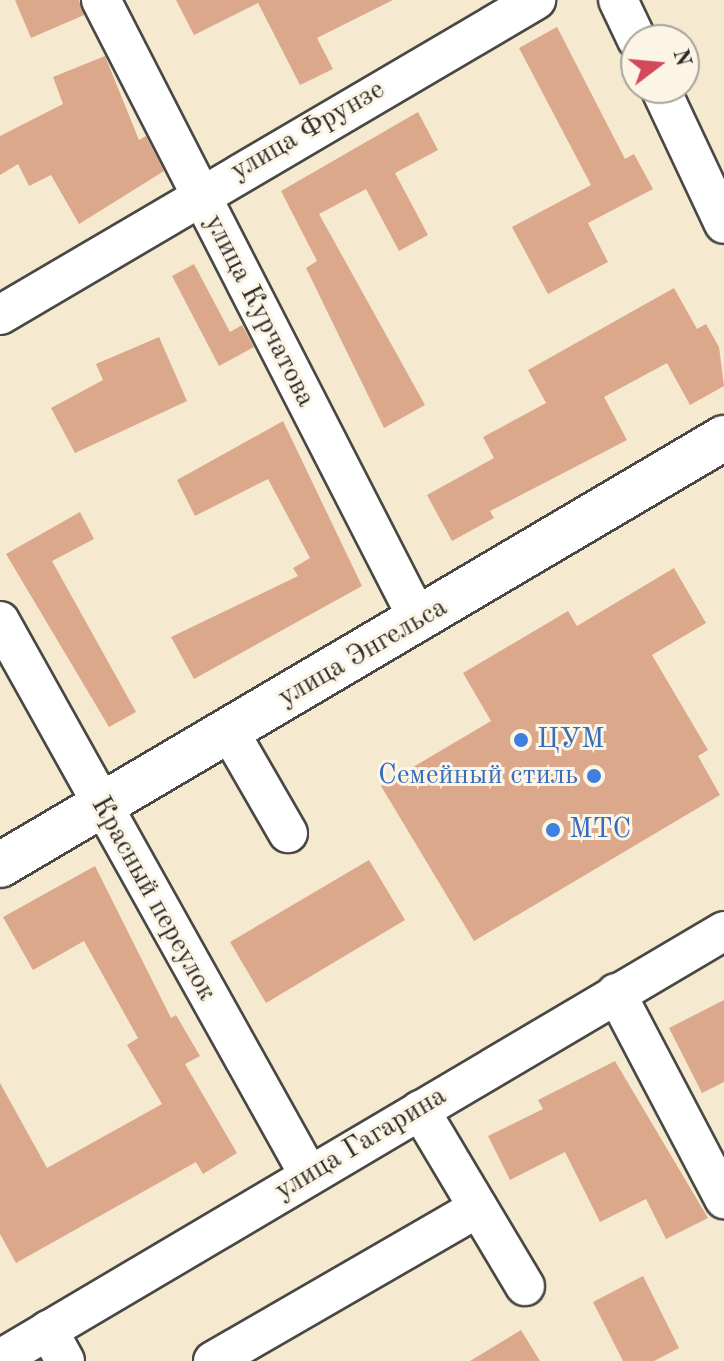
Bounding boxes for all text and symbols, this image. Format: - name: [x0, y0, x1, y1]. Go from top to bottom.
- north arrow: [620, 24, 700, 104]
- text: N: [668, 47, 694, 69]
- street label: улица Фрунзе: [225, 73, 391, 189]
- street label: улица Курчатова: [196, 209, 322, 413]
- street label: улица Энгельса: [273, 591, 453, 715]
- place label: ЦУМ: [537, 723, 604, 757]
- marker: ЦУМ: [512, 731, 530, 749]
- place label: Семейный стиль: [378, 759, 578, 793]
- marker: Семейный стиль: [585, 767, 603, 785]
- street label: Красный переулок: [83, 791, 223, 1007]
- place label: МТС: [569, 813, 631, 847]
- marker: МТС: [544, 821, 562, 839]
- street label: улица Гагарина: [269, 1080, 453, 1208]

